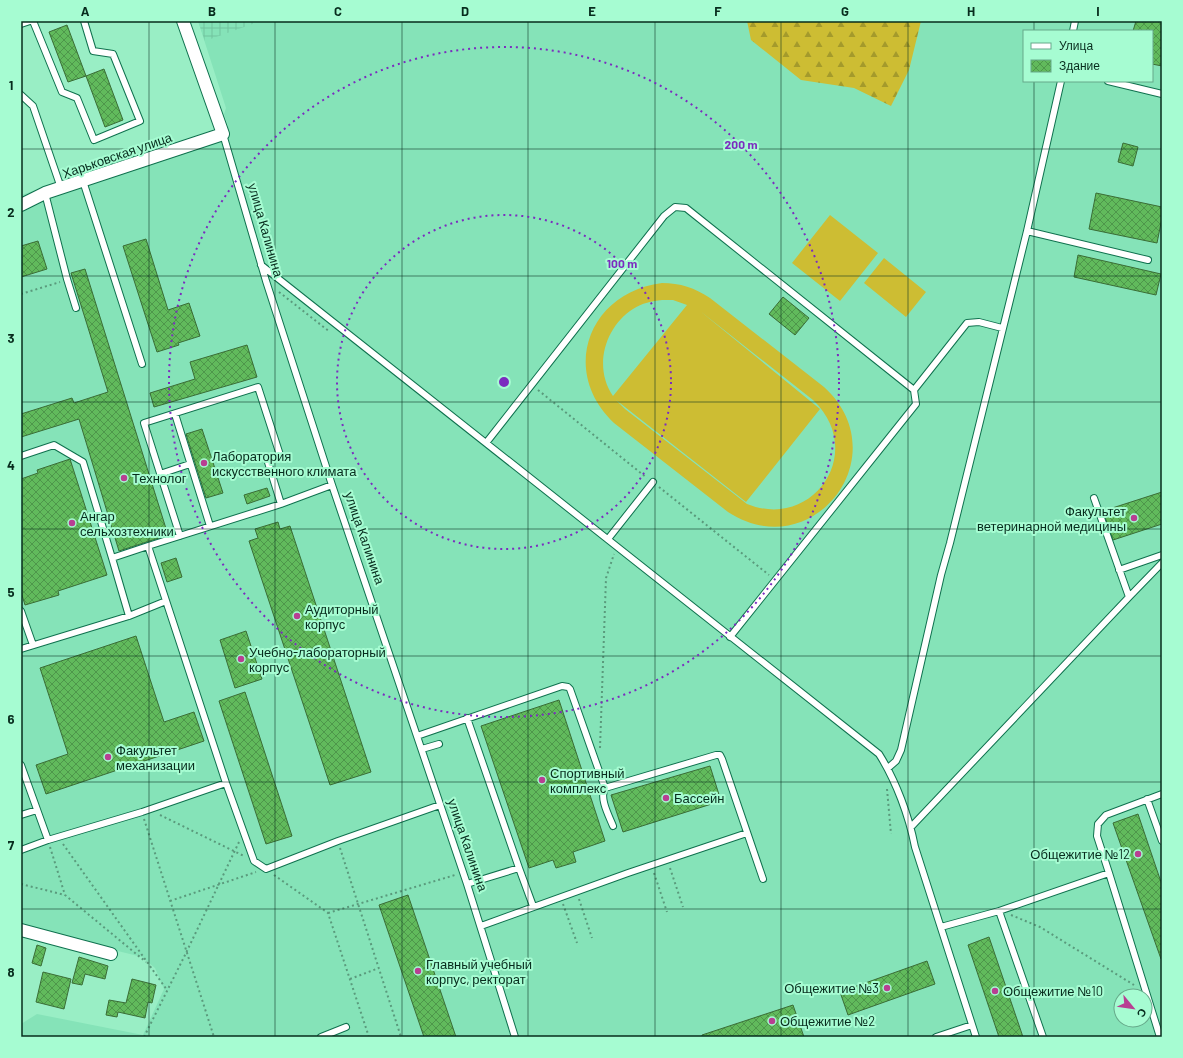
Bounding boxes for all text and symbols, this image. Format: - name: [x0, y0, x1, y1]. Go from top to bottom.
- text: A: [81, 3, 90, 19]
- text: B: [208, 3, 216, 19]
- text: C: [334, 3, 342, 19]
- text: D: [461, 3, 469, 19]
- text: E: [588, 3, 596, 19]
- text: F: [714, 3, 722, 19]
- text: G: [841, 3, 849, 19]
- text: H: [967, 3, 975, 19]
- text: I: [1096, 3, 1100, 19]
- legend: [1023, 30, 1153, 82]
- text: Улица: [1059, 38, 1093, 53]
- text: Здание: [1059, 58, 1100, 73]
- text: 1: [9, 77, 13, 93]
- street label: Харьковская улица: [60, 128, 175, 181]
- text: 200 m: [725, 137, 757, 151]
- street label: улица Калинина: [245, 181, 287, 279]
- text: 2: [7, 204, 15, 220]
- text: 100 m: [607, 256, 637, 270]
- text: 3: [7, 330, 15, 346]
- centre of rings: [497, 375, 511, 389]
- place label: Лаборатория искусственного климата: [212, 448, 357, 479]
- text: 4: [7, 457, 15, 473]
- marker: Лаборатория искусственного климата: [199, 458, 209, 468]
- place label: Технолог: [132, 470, 187, 486]
- marker: Технолог: [119, 473, 129, 483]
- street label: улица Калинина: [342, 490, 389, 587]
- place label: Факультет ветеринарной медицины: [977, 503, 1126, 534]
- place label: Ангар сельхозтехники: [80, 508, 174, 539]
- marker: Факультет ветеринарной медицины: [1129, 513, 1139, 523]
- marker: Ангар сельхозтехники: [67, 518, 77, 528]
- text: 5: [7, 584, 15, 600]
- place label: Аудиторный корпус: [305, 601, 379, 632]
- marker: Аудиторный корпус: [292, 611, 302, 621]
- place label: Учебно-лабораторный корпус: [249, 644, 386, 675]
- marker: Учебно-лабораторный корпус: [236, 654, 246, 664]
- text: 6: [8, 711, 15, 727]
- place label: Факультет механизации: [116, 742, 195, 773]
- marker: Факультет механизации: [103, 752, 113, 762]
- place label: Спортивный комплекс: [550, 765, 625, 796]
- marker: Спортивный комплекс: [537, 775, 547, 785]
- place label: Бассейн: [674, 790, 724, 806]
- marker: Бассейн: [661, 793, 671, 803]
- street label: улица Калинина: [445, 797, 492, 894]
- text: 7: [8, 837, 15, 853]
- place label: Общежитие №12: [1030, 846, 1130, 862]
- marker: Общежитие №12: [1133, 849, 1143, 859]
- place label: Главный учебный корпус, ректорат: [426, 956, 532, 987]
- text: 8: [7, 964, 15, 980]
- marker: Главный учебный корпус, ректорат: [413, 966, 423, 976]
- place label: Общежитие №3: [784, 980, 879, 996]
- marker: Общежитие №3: [882, 983, 892, 993]
- place label: Общежитие №10: [1003, 983, 1103, 999]
- marker: Общежитие №10: [990, 986, 1000, 996]
- north arrow: [1113, 988, 1153, 1028]
- text: С: [1135, 1006, 1150, 1020]
- place label: Общежитие №2: [780, 1013, 875, 1029]
- marker: Общежитие №2: [767, 1016, 777, 1026]

